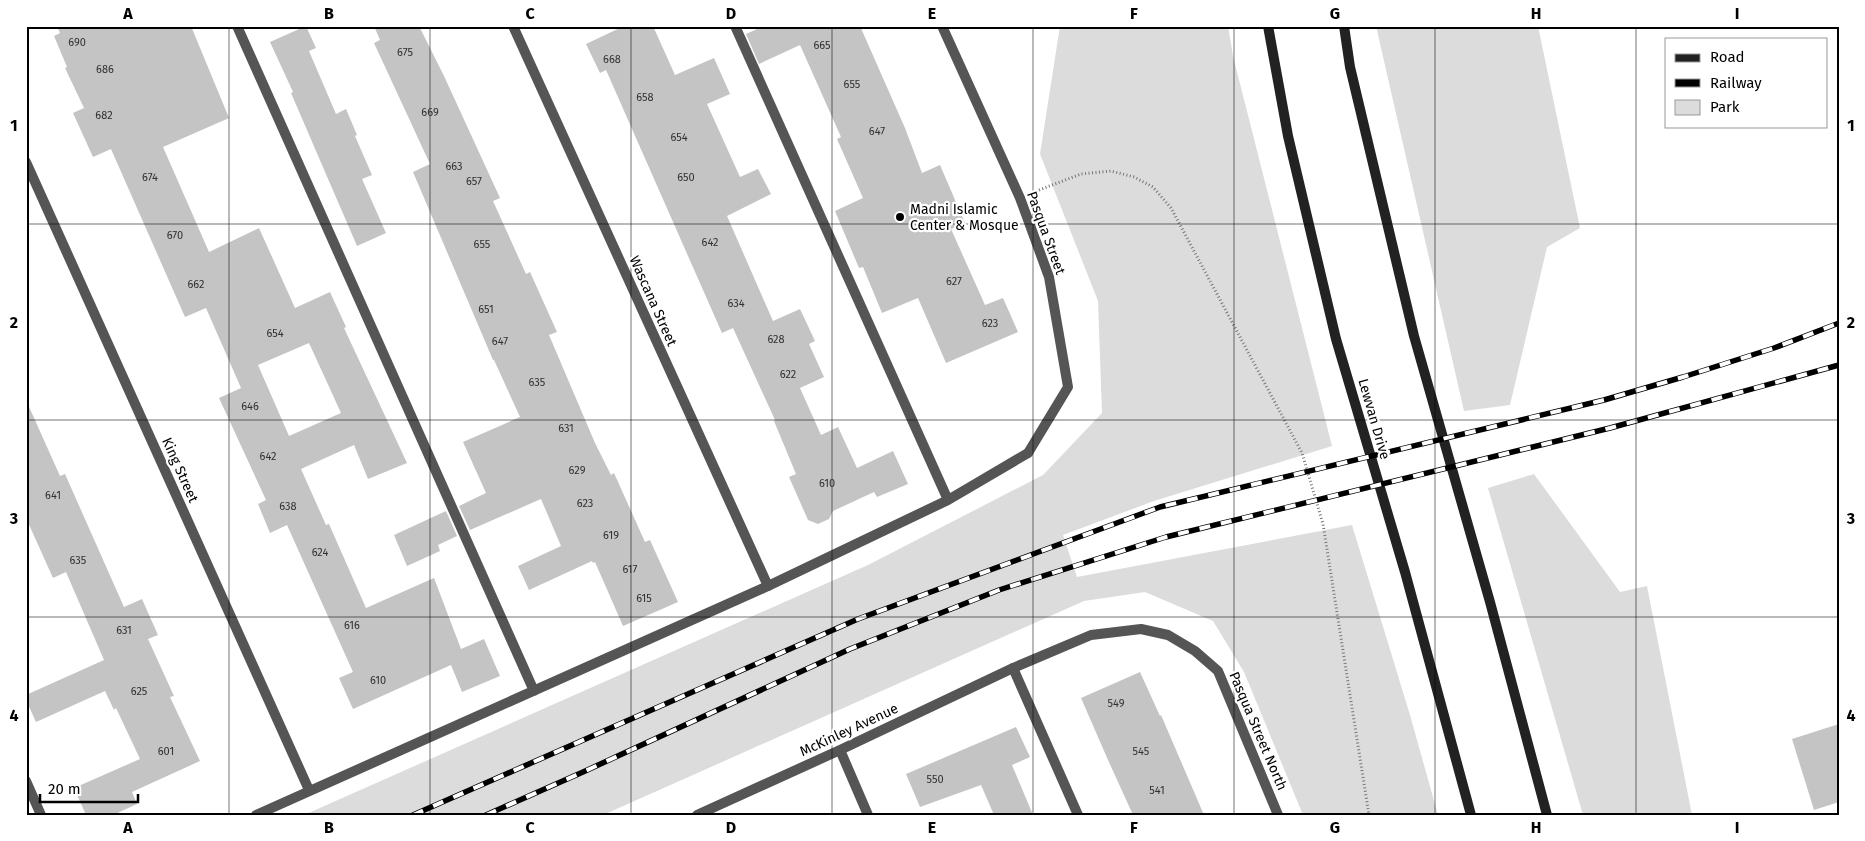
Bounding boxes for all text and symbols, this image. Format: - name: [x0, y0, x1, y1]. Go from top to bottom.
- text: A: [122, 4, 133, 23]
- text: B: [324, 4, 334, 23]
- text: C: [525, 4, 535, 23]
- text: D: [726, 4, 736, 23]
- text: E: [928, 4, 936, 23]
- text: F: [1130, 4, 1138, 23]
- text: G: [1330, 4, 1340, 23]
- text: H: [1531, 4, 1541, 23]
- text: I: [1735, 4, 1739, 23]
- house number: 690: [68, 36, 86, 49]
- legend: [1665, 38, 1828, 128]
- house number: 665: [813, 39, 831, 52]
- house number: 675: [397, 46, 413, 59]
- text: Road: [1710, 48, 1745, 66]
- house number: 668: [603, 53, 621, 66]
- house number: 686: [96, 63, 114, 76]
- text: Railway: [1710, 74, 1762, 92]
- house number: 655: [844, 78, 861, 91]
- house number: 658: [636, 91, 654, 104]
- text: Park: [1710, 98, 1740, 116]
- house number: 669: [421, 106, 439, 119]
- house number: 682: [95, 109, 113, 122]
- text: 1: [10, 116, 18, 135]
- text: 1: [1847, 116, 1855, 135]
- house number: 647: [869, 125, 885, 138]
- house number: 654: [670, 131, 688, 144]
- house number: 663: [445, 160, 463, 173]
- house number: 674: [142, 171, 158, 184]
- house number: 650: [677, 171, 695, 184]
- house number: 657: [466, 175, 482, 188]
- street label: Pasqua Street: [1023, 189, 1069, 278]
- place label: Madni Islamic Center & Mosque: [910, 201, 1019, 234]
- marker: Madni Islamic Center & Mosque: [894, 211, 906, 223]
- house number: 670: [167, 229, 183, 242]
- house number: 642: [702, 236, 718, 249]
- house number: 655: [474, 238, 491, 251]
- street label: Wascana Street: [626, 253, 681, 350]
- house number: 627: [946, 275, 962, 288]
- house number: 662: [187, 278, 205, 291]
- house number: 634: [727, 297, 745, 310]
- house number: 651: [478, 303, 494, 316]
- text: 2: [10, 313, 18, 332]
- text: 2: [1847, 313, 1855, 332]
- house number: 623: [982, 317, 998, 330]
- house number: 654: [266, 327, 284, 340]
- house number: 628: [767, 333, 785, 346]
- house number: 647: [492, 335, 508, 348]
- house number: 622: [780, 368, 796, 381]
- house number: 635: [529, 376, 546, 389]
- street label: Lewvan Drive: [1354, 377, 1394, 461]
- house number: 646: [241, 400, 259, 413]
- house number: 631: [558, 422, 574, 435]
- street label: King Street: [158, 435, 202, 506]
- house number: 642: [260, 450, 276, 463]
- house number: 629: [569, 464, 586, 477]
- house number: 610: [819, 477, 835, 490]
- house number: 641: [45, 489, 61, 502]
- house number: 623: [577, 497, 593, 510]
- house number: 638: [279, 500, 297, 513]
- text: 3: [9, 509, 18, 528]
- text: 3: [1846, 509, 1855, 528]
- house number: 619: [603, 529, 619, 542]
- house number: 624: [312, 546, 329, 559]
- house number: 635: [70, 554, 87, 567]
- house number: 617: [623, 563, 638, 576]
- house number: 615: [636, 592, 652, 605]
- house number: 616: [344, 619, 360, 632]
- house number: 631: [116, 624, 132, 637]
- street label: Pasqua Street North: [1225, 669, 1291, 793]
- house number: 610: [370, 674, 386, 687]
- house number: 625: [131, 685, 148, 698]
- house number: 549: [1108, 697, 1125, 710]
- street label: McKinley Avenue: [797, 700, 901, 760]
- text: 4: [9, 706, 19, 725]
- text: 4: [1846, 706, 1856, 725]
- house number: 601: [158, 745, 174, 758]
- house number: 545: [1133, 745, 1150, 758]
- scale bar: [40, 771, 138, 803]
- house number: 550: [926, 773, 944, 786]
- text: 20 m: [48, 780, 81, 798]
- house number: 541: [1149, 784, 1165, 797]
- text: A: [122, 818, 133, 837]
- text: B: [324, 818, 334, 837]
- text: C: [525, 818, 535, 837]
- text: D: [726, 818, 736, 837]
- text: E: [928, 818, 936, 837]
- text: F: [1130, 818, 1138, 837]
- text: G: [1330, 818, 1340, 837]
- text: H: [1531, 818, 1541, 837]
- text: I: [1735, 818, 1739, 837]

